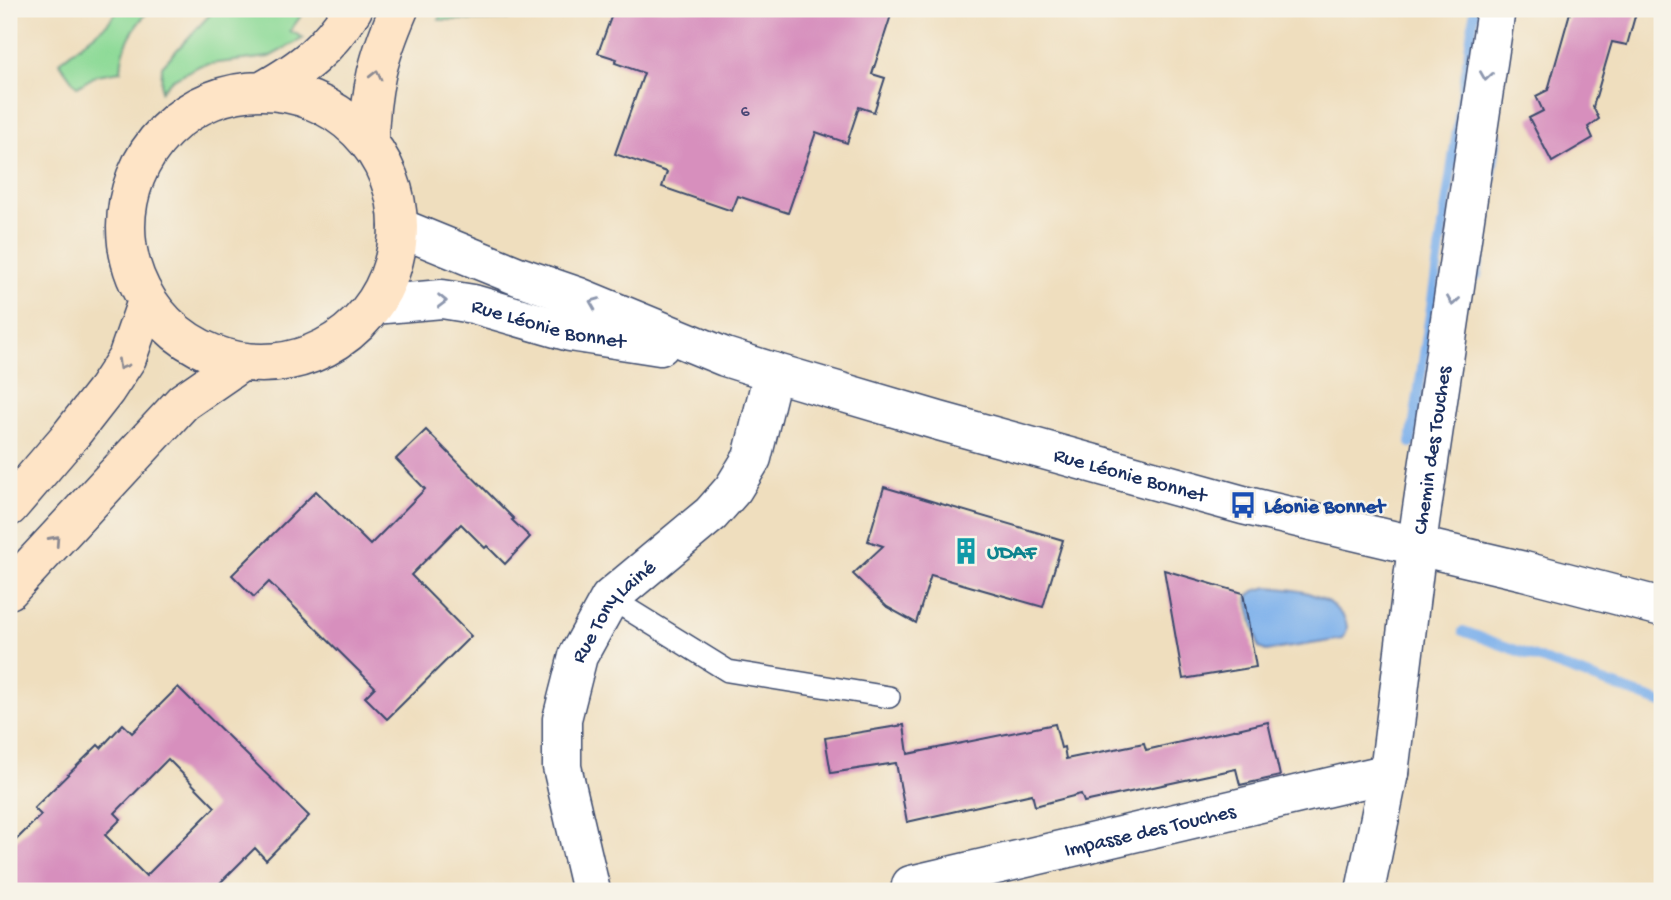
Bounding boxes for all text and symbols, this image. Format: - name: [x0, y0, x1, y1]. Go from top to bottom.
- one-way arrow: [368, 69, 382, 81]
- one-way arrow: [1479, 70, 1494, 82]
- house number: 6: [740, 102, 750, 123]
- one-way arrow: [437, 293, 448, 308]
- street label: Rue Léonie Bonnet: [468, 295, 629, 357]
- one-way arrow: [1446, 295, 1461, 307]
- one-way arrow: [589, 297, 601, 311]
- one-way arrow: [117, 357, 130, 370]
- street label: Chemin des Touches: [1410, 364, 1459, 536]
- street label: Rue Léonie Bonnet: [1050, 444, 1211, 511]
- bus stop icon: Léonie Bonnet: [1228, 490, 1258, 520]
- place label: Léonie Bonnet: [1264, 496, 1387, 521]
- one-way arrow: [47, 535, 59, 548]
- building icon: UDAF: [951, 536, 981, 566]
- place label: UDAF: [987, 542, 1038, 567]
- street label: Rue Tony Lainé: [568, 556, 663, 668]
- street label: Impasse des Touches: [1062, 800, 1240, 865]

